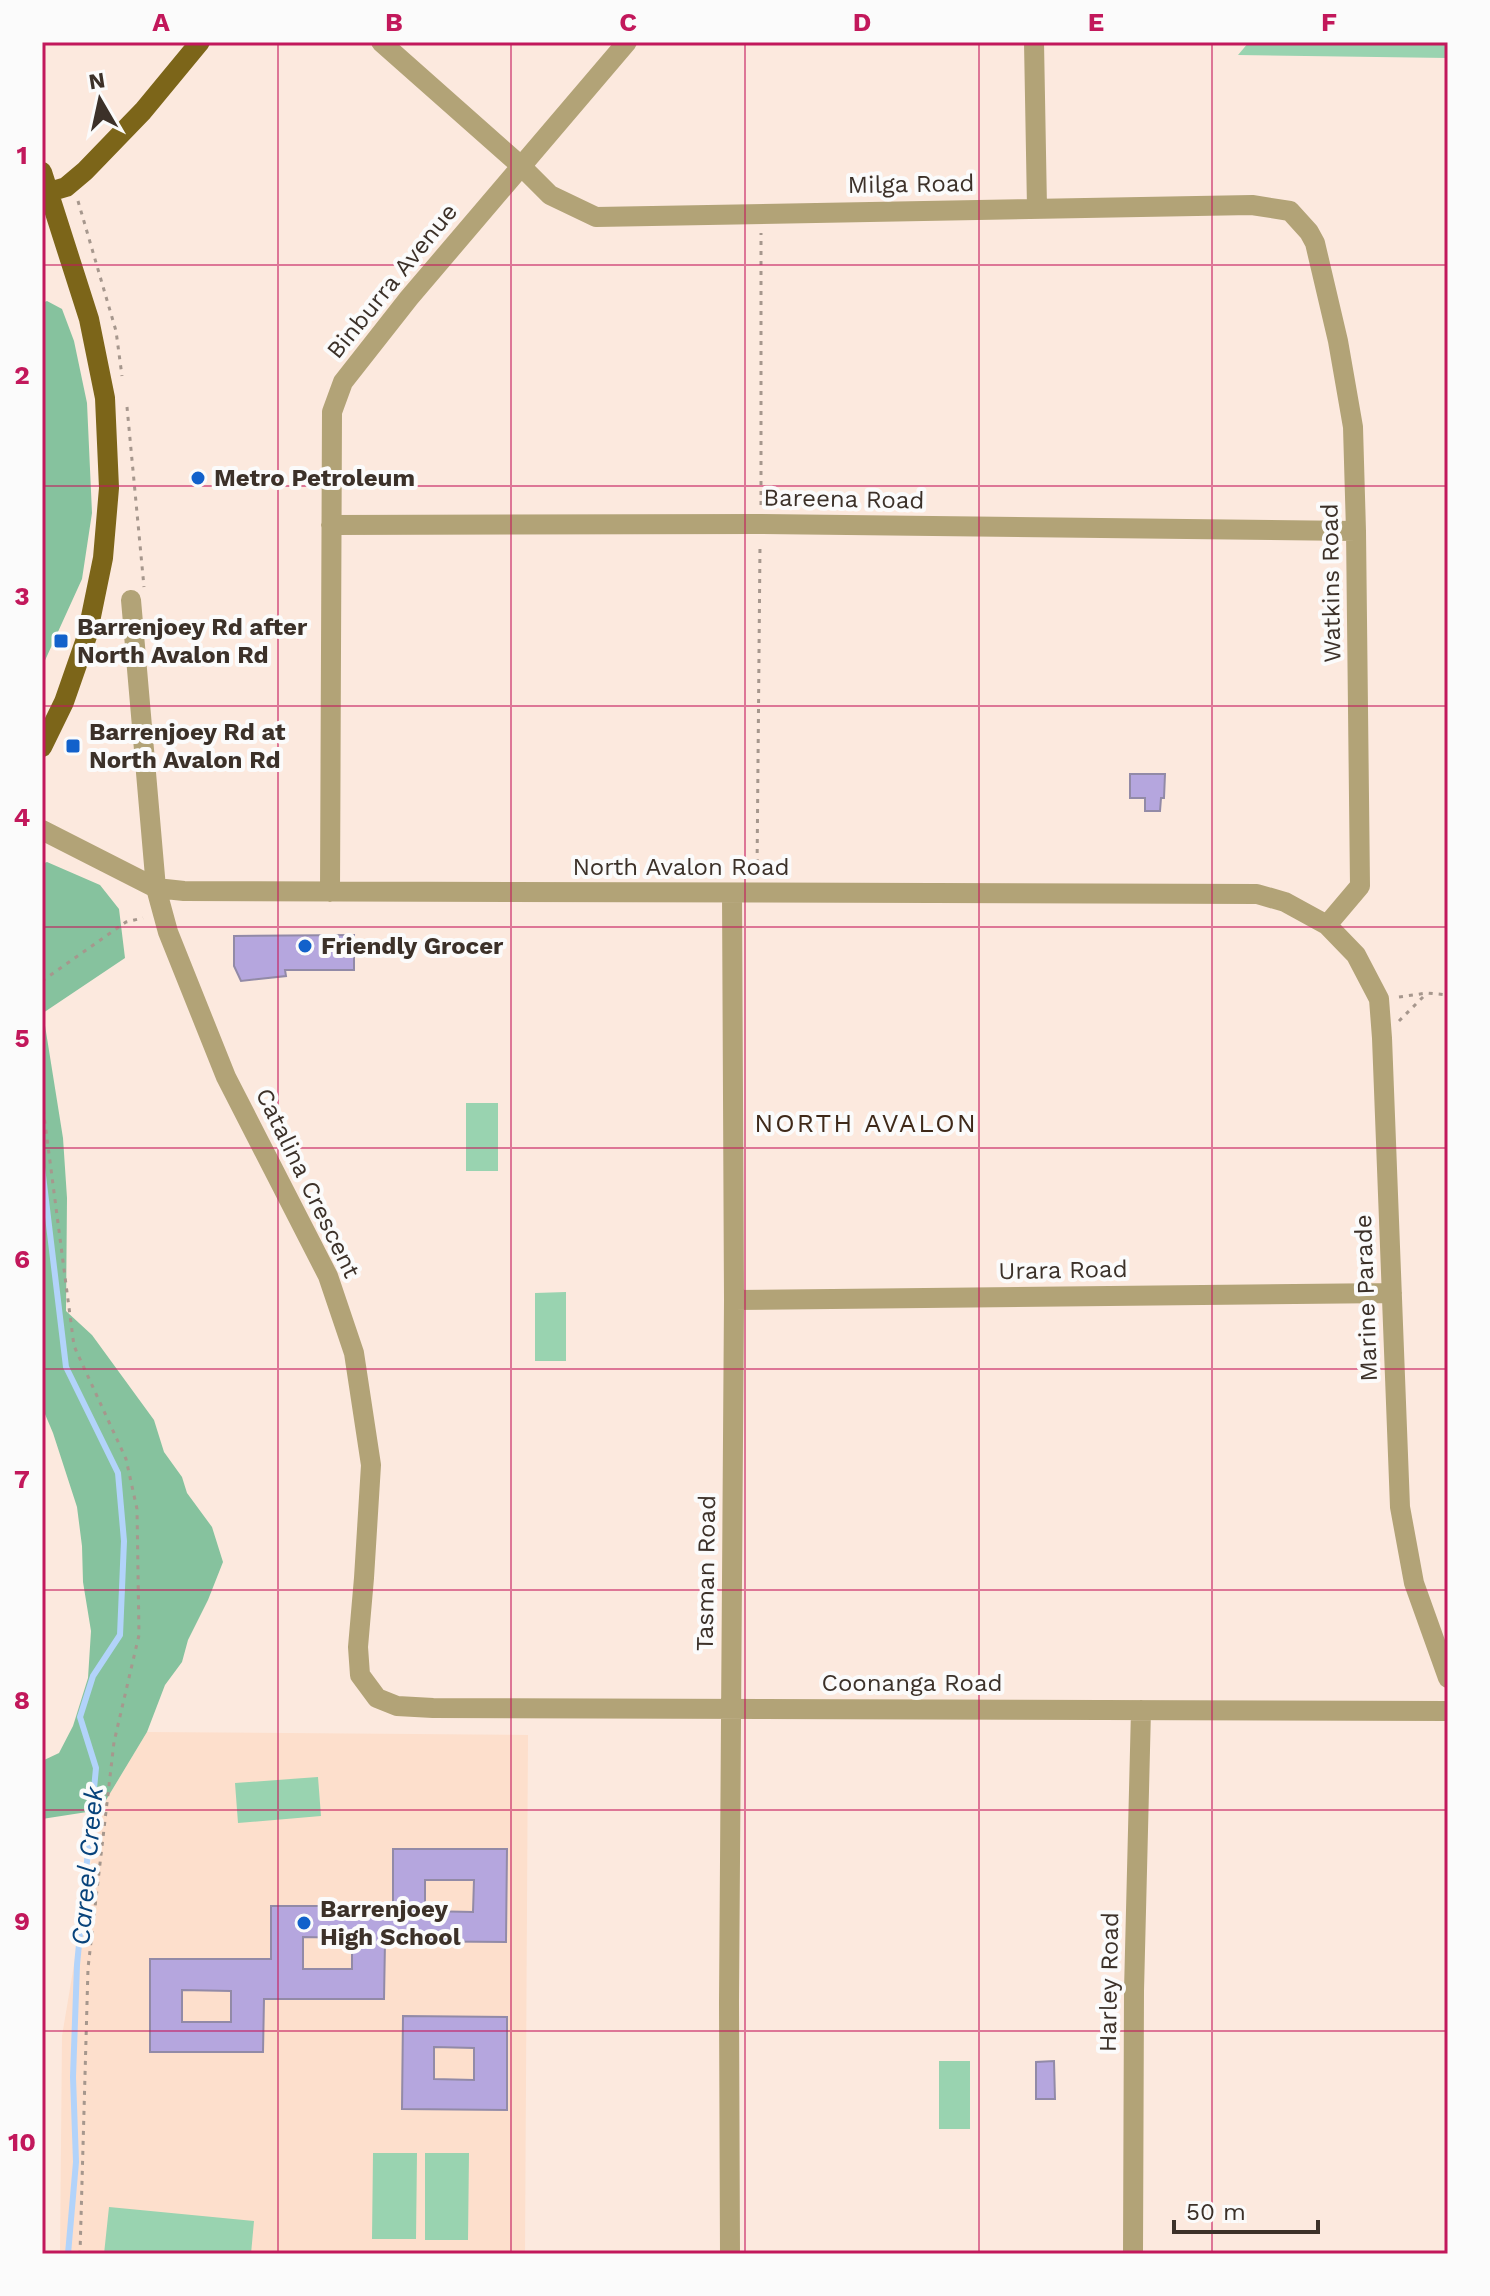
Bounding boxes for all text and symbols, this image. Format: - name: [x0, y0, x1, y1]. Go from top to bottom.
- text: A: [152, 7, 170, 37]
- text: B: [385, 7, 403, 37]
- text: C: [619, 7, 637, 37]
- text: D: [853, 7, 871, 37]
- text: E: [1088, 7, 1104, 37]
- text: F: [1321, 7, 1337, 37]
- north arrow: [60, 60, 140, 140]
- text: N: [87, 67, 107, 94]
- text: 1: [16, 140, 28, 170]
- street label: Milga Road: [847, 169, 975, 199]
- street label: Binburra Avenue: [321, 198, 463, 364]
- text: 2: [14, 360, 30, 390]
- place label: Metro Petroleum: [214, 464, 415, 492]
- marker: Metro Petroleum: [189, 469, 207, 487]
- street label: Bareena Road: [763, 484, 925, 514]
- street label: Watkins Road: [1316, 503, 1346, 663]
- text: 3: [14, 581, 30, 611]
- place label: Barrenjoey Rd after North Avalon Rd: [77, 613, 308, 669]
- marker: Barrenjoey Rd after North Avalon Rd: [52, 632, 70, 650]
- place label: Barrenjoey Rd at North Avalon Rd: [89, 718, 286, 774]
- marker: Barrenjoey Rd at North Avalon Rd: [64, 737, 82, 755]
- text: 4: [14, 802, 31, 832]
- street label: North Avalon Road: [572, 853, 790, 881]
- place label: Friendly Grocer: [321, 932, 504, 960]
- marker: Friendly Grocer: [296, 937, 314, 955]
- text: 5: [14, 1023, 30, 1053]
- street label: Catalina Crescent: [250, 1084, 366, 1282]
- district label: NORTH AVALON: [754, 1108, 978, 1138]
- street label: Marine Parade: [1349, 1214, 1383, 1382]
- text: 6: [14, 1244, 30, 1274]
- street label: Urara Road: [998, 1255, 1128, 1285]
- text: 7: [14, 1464, 30, 1494]
- street label: Tasman Road: [691, 1495, 721, 1651]
- street label: Coonanga Road: [821, 1669, 1003, 1697]
- text: 8: [14, 1685, 30, 1715]
- water label: Careel Creek: [65, 1784, 109, 1947]
- place label: Barrenjoey High School: [320, 1895, 461, 1951]
- text: 9: [14, 1906, 30, 1936]
- street label: Harley Road: [1094, 1912, 1124, 2052]
- marker: Barrenjoey High School: [295, 1914, 313, 1932]
- text: 10: [8, 2127, 36, 2157]
- scale bar: [1174, 2184, 1318, 2234]
- text: 50 m: [1186, 2198, 1246, 2226]

